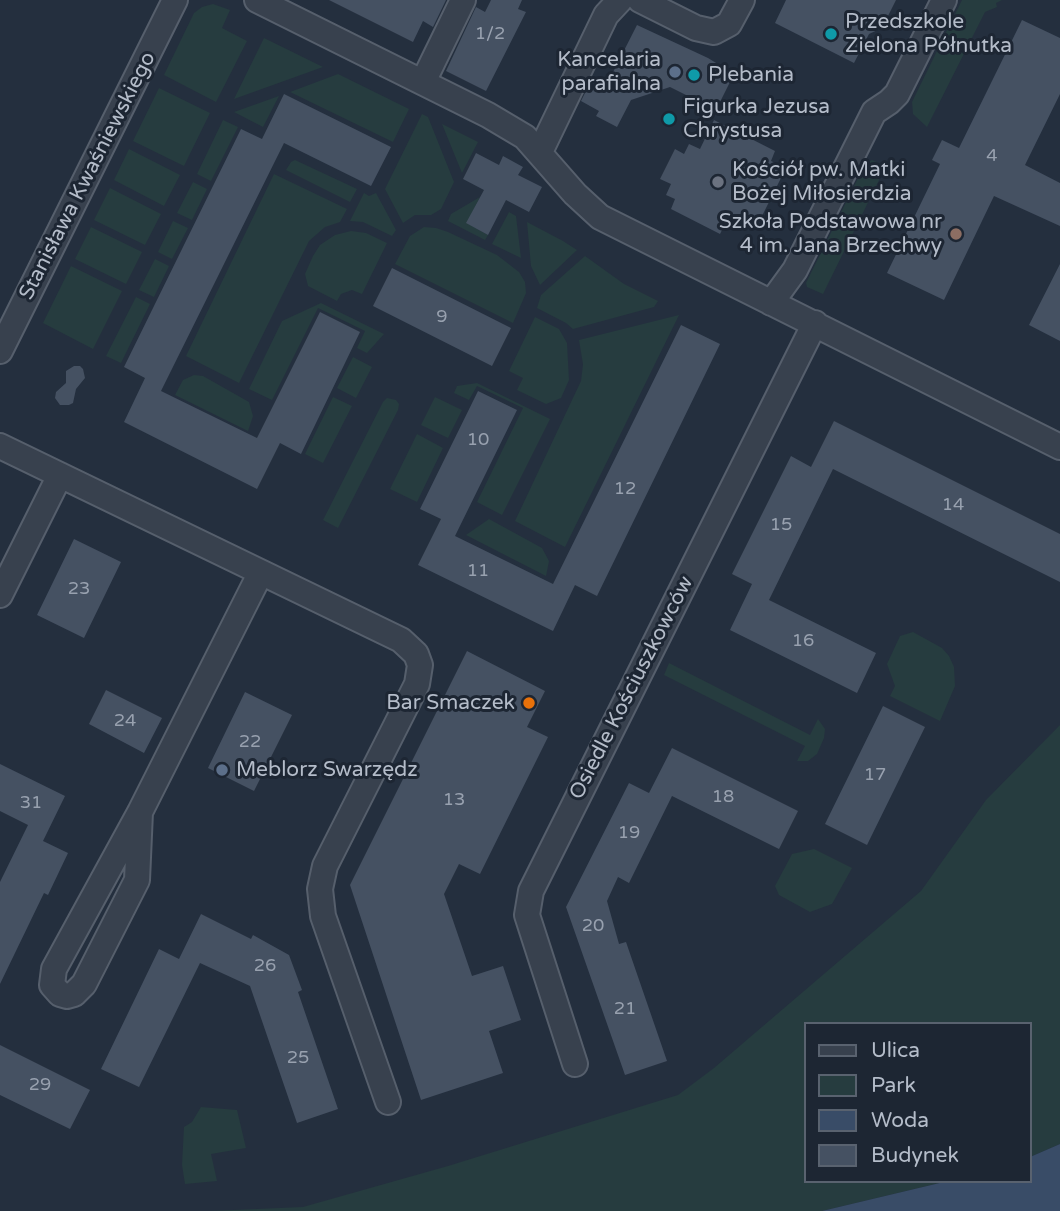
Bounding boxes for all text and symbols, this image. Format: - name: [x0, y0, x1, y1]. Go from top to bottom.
- place label: Przedszkole Zielona Półnutka: [845, 9, 1012, 59]
- house number: 1/2: [475, 23, 505, 45]
- marker: Przedszkole Zielona Półnutka: [823, 26, 839, 42]
- place label: Kancelaria parafialna: [557, 47, 661, 97]
- street label: Stanisława Kwaśniewskiego: [14, 48, 162, 304]
- place label: Plebania: [708, 62, 794, 88]
- marker: Kancelaria parafialna: [667, 64, 683, 80]
- marker: Plebania: [686, 67, 702, 83]
- place label: Figurka Jezusa Chrystusa: [683, 94, 830, 144]
- marker: Figurka Jezusa Chrystusa: [661, 111, 677, 127]
- house number: 4: [986, 145, 998, 167]
- place label: Kościół pw. Matki Bożej Miłosierdzia: [732, 157, 912, 207]
- marker: Kościół pw. Matki Bożej Miłosierdzia: [710, 174, 726, 190]
- place label: Szkoła Podstawowa nr 4 im. Jana Brzechwy: [719, 209, 942, 259]
- marker: Szkoła Podstawowa nr 4 im. Jana Brzechwy: [948, 226, 964, 242]
- house number: 9: [436, 306, 448, 328]
- house number: 10: [467, 429, 489, 451]
- house number: 12: [614, 478, 636, 500]
- house number: 14: [942, 494, 964, 516]
- house number: 15: [770, 514, 792, 536]
- house number: 11: [467, 560, 489, 582]
- street label: Osiedle Kościuszkowców: [565, 572, 699, 804]
- house number: 23: [68, 578, 90, 600]
- house number: 16: [792, 630, 814, 652]
- place label: Bar Smaczek: [386, 690, 515, 716]
- marker: Bar Smaczek: [521, 695, 537, 711]
- house number: 24: [114, 710, 136, 732]
- house number: 22: [239, 731, 261, 753]
- place label: Meblorz Swarzędz: [236, 757, 418, 783]
- marker: Meblorz Swarzędz: [214, 762, 230, 778]
- house number: 17: [864, 764, 886, 786]
- house number: 18: [712, 786, 734, 808]
- house number: 13: [443, 789, 465, 811]
- house number: 31: [20, 792, 42, 814]
- house number: 19: [618, 822, 640, 844]
- house number: 20: [582, 915, 604, 937]
- house number: 26: [254, 955, 276, 977]
- house number: 21: [614, 998, 636, 1020]
- legend: [804, 1022, 1032, 1183]
- text: Ulica: [871, 1038, 920, 1063]
- house number: 25: [287, 1047, 309, 1069]
- text: Park: [871, 1073, 916, 1098]
- house number: 29: [29, 1074, 51, 1096]
- text: Woda: [871, 1108, 929, 1133]
- text: Budynek: [871, 1143, 959, 1168]

